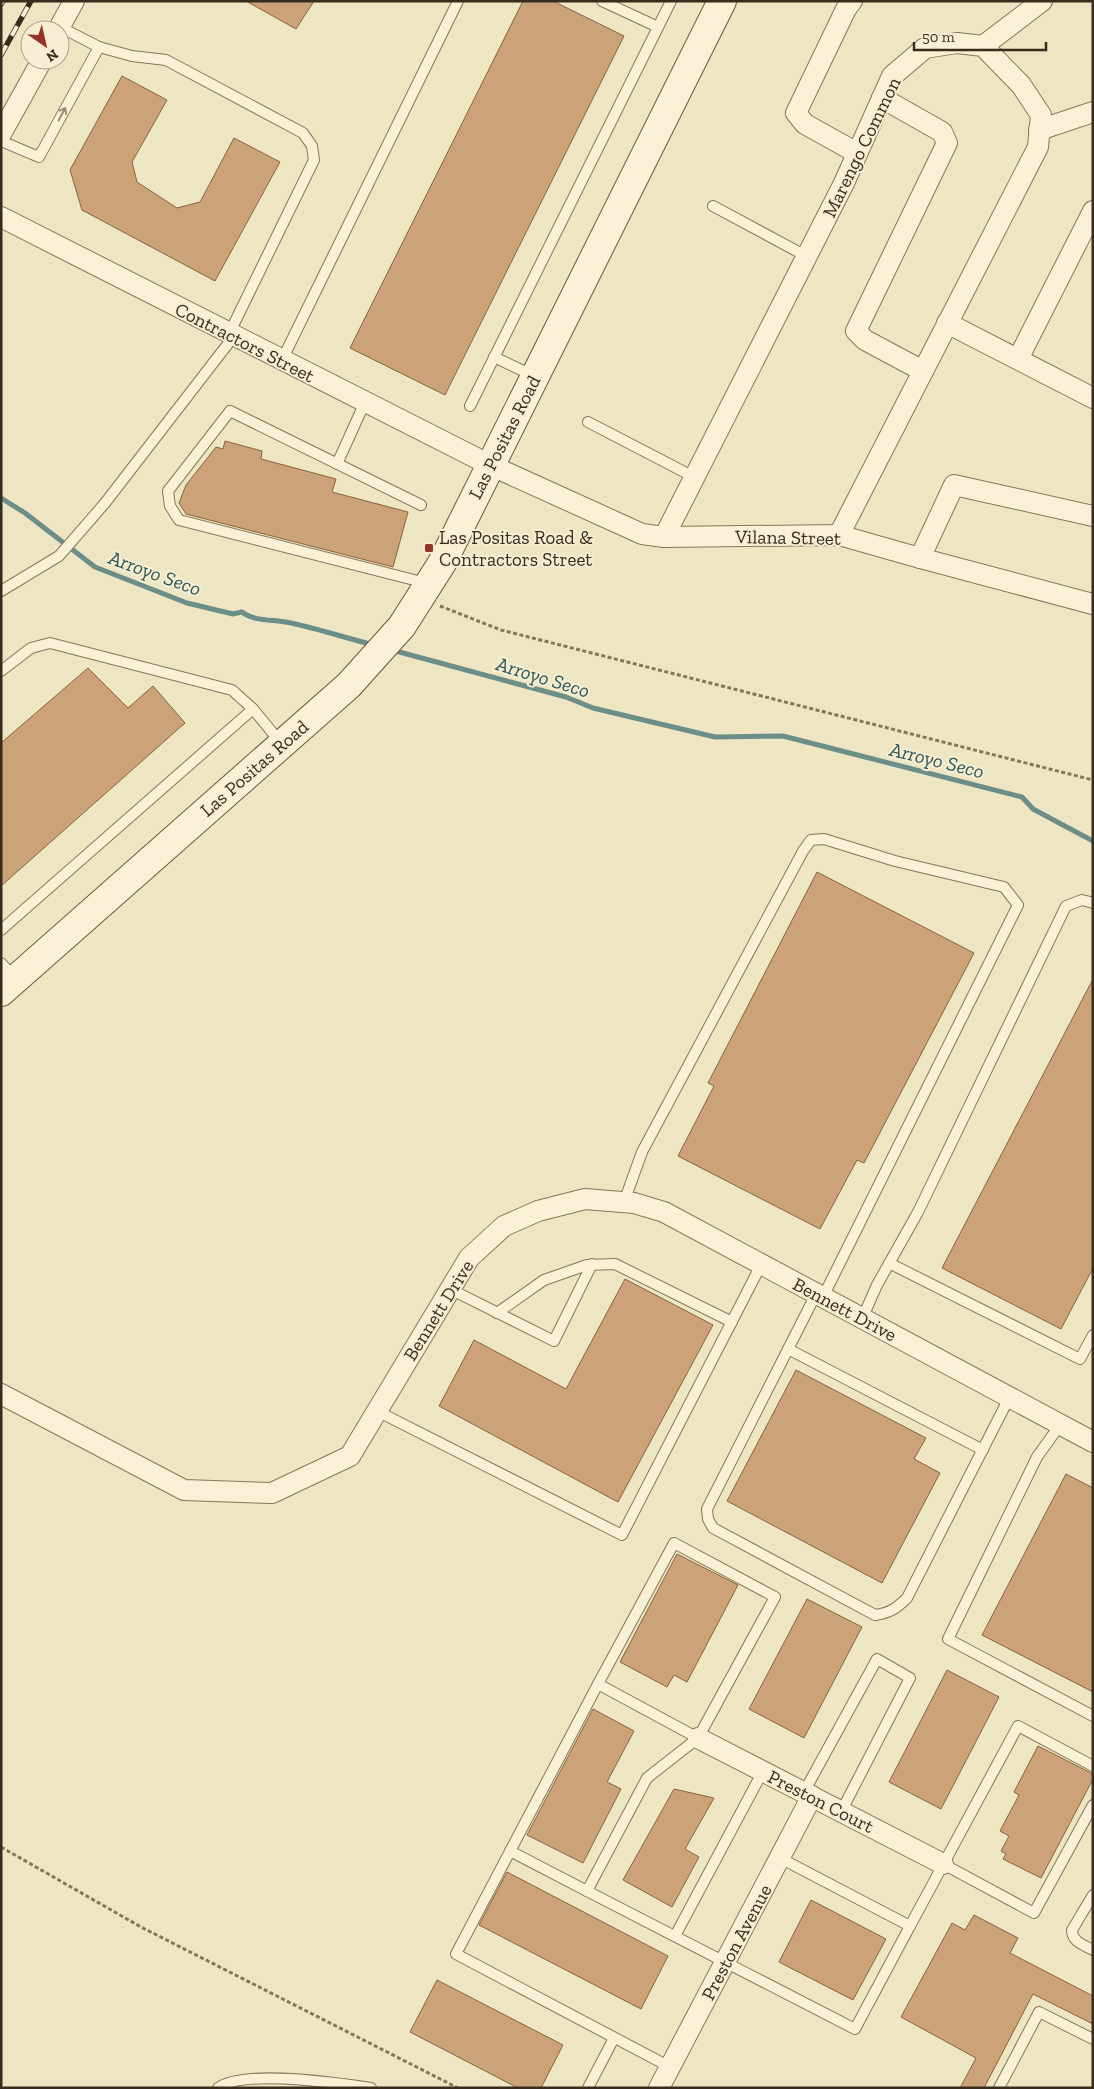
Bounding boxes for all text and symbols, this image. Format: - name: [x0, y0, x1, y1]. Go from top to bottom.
- north arrow: [20, 20, 70, 70]
- scale bar: [914, 20, 1046, 52]
- text: 50 m: [922, 28, 955, 46]
- text: N: [43, 45, 61, 66]
- street label: Marengo Common: [817, 73, 905, 221]
- one-way arrow: [58, 107, 67, 122]
- street label: Contractors Street: [171, 297, 318, 388]
- street label: Las Positas Road: [463, 371, 546, 503]
- street label: Vilana Street: [734, 525, 841, 550]
- place label: Las Positas Road & Contractors Street: [439, 526, 593, 571]
- marker: Las Positas Road & Contractors Street: [423, 542, 435, 554]
- water label: Arroyo Seco: [105, 545, 204, 601]
- water label: Arroyo Seco: [492, 651, 593, 703]
- street label: Las Positas Road: [196, 715, 314, 822]
- water label: Arroyo Seco: [886, 736, 987, 783]
- street label: Bennett Drive: [398, 1256, 478, 1365]
- street label: Bennett Drive: [789, 1272, 901, 1346]
- street label: Preston Court: [764, 1765, 878, 1838]
- street label: Preston Avenue: [696, 1880, 777, 2004]

